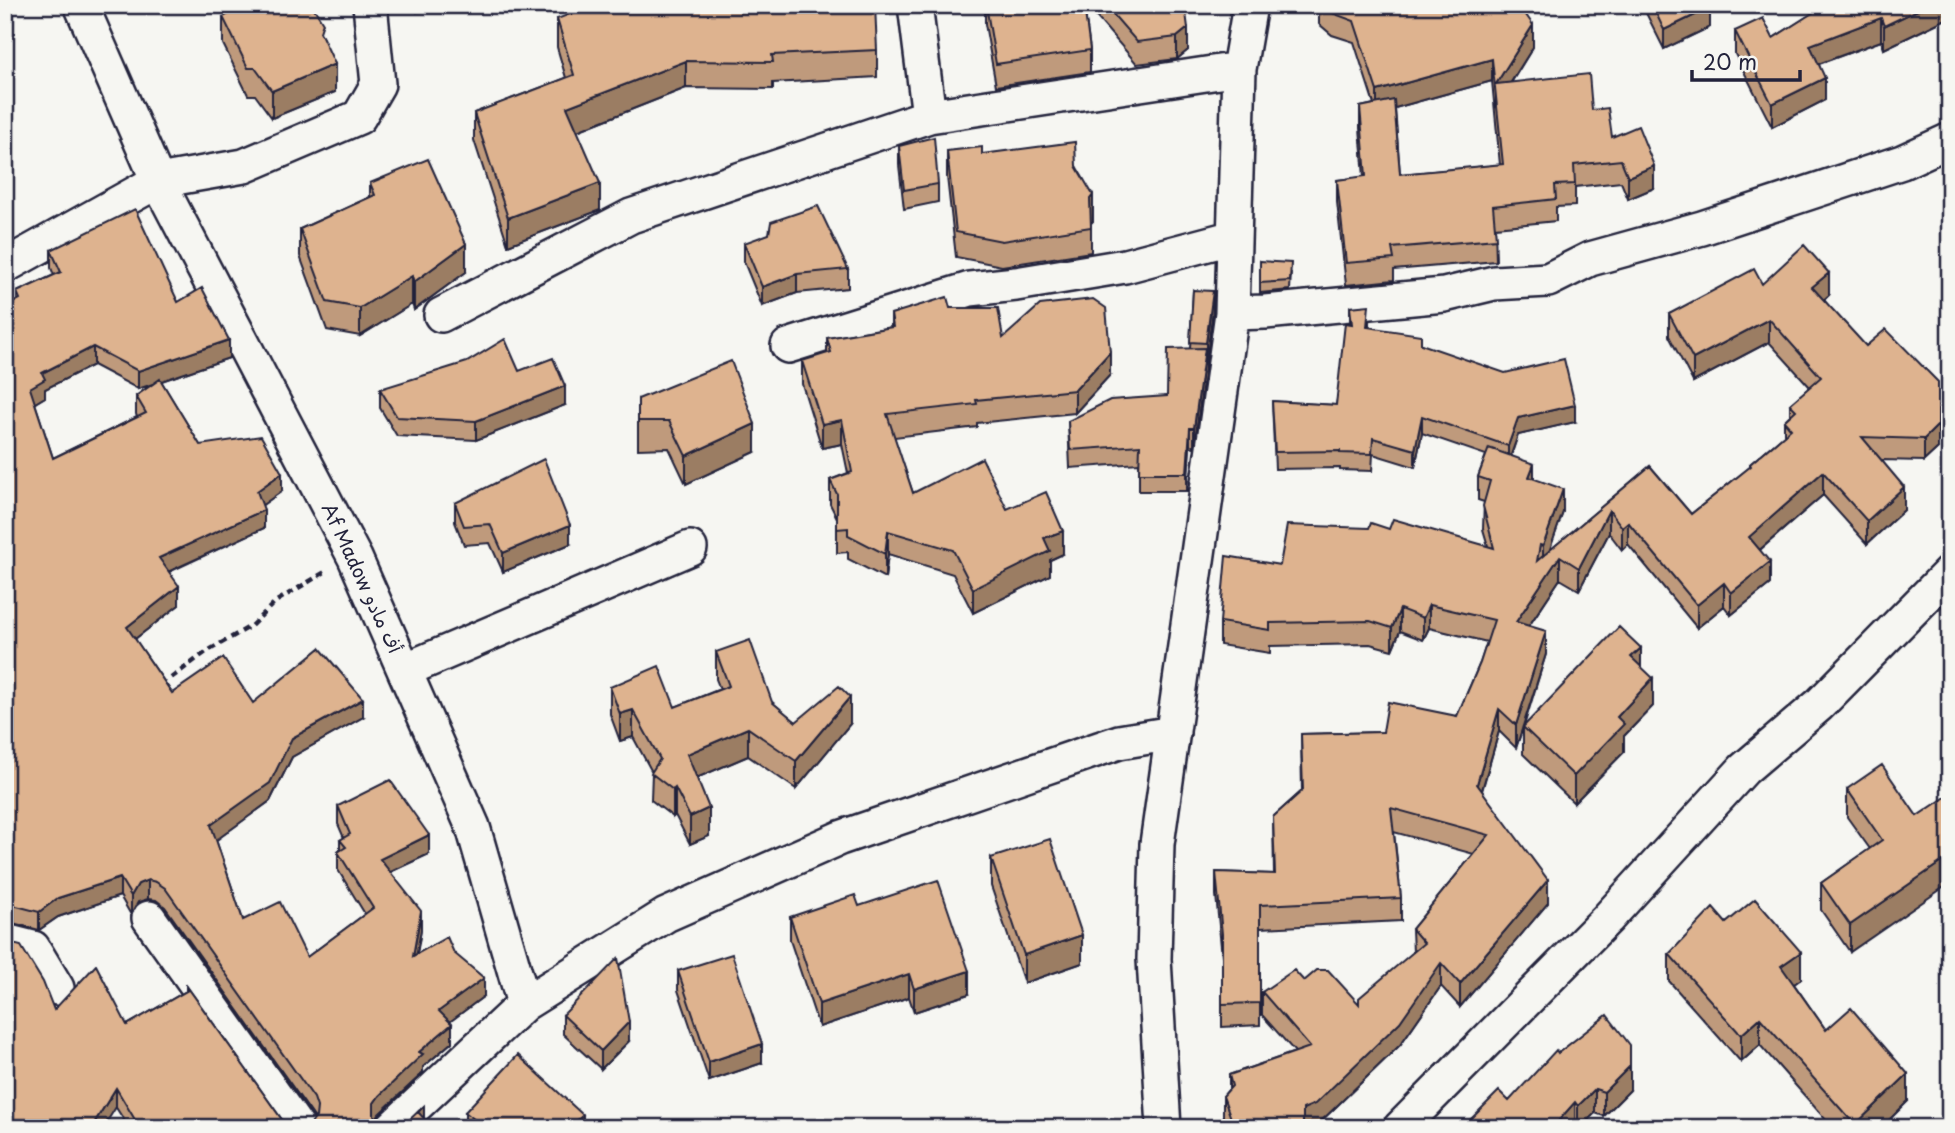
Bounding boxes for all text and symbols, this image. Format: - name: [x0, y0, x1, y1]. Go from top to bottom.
- scale bar: [1692, 38, 1801, 82]
- text: 20 m: [1703, 45, 1757, 77]
- street label: Af Madow أف مادو: [316, 498, 410, 658]

